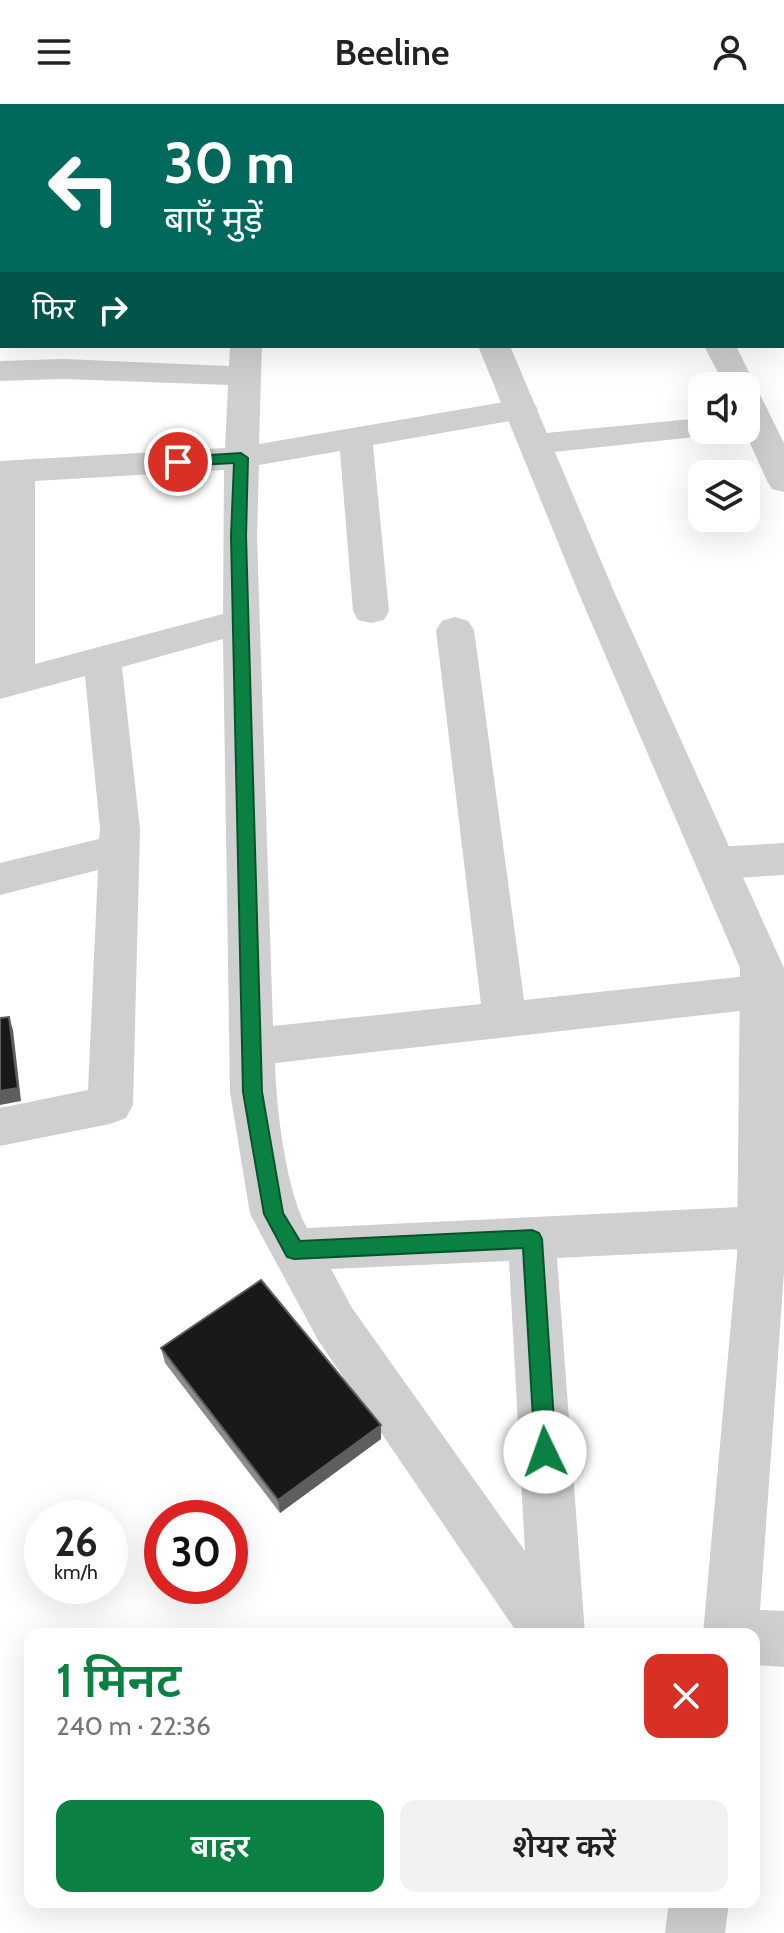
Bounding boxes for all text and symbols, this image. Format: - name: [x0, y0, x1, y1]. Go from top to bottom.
- icon: menu: [32, 30, 76, 74]
- text: Beeline: [334, 30, 450, 74]
- icon: person: [708, 30, 752, 74]
- text: 30 m: [164, 129, 295, 197]
- icon: left: [32, 136, 136, 240]
- text: बाएँ मुड़ें: [164, 197, 263, 241]
- icon: right: [91, 288, 135, 332]
- text: फिर: [32, 290, 75, 327]
- map controls: [688, 372, 760, 532]
- button: sound: [688, 372, 760, 444]
- pin: [144, 428, 212, 496]
- icon: arrive: [156, 440, 200, 484]
- button: layers: [688, 460, 760, 532]
- position arrow: [503, 1410, 587, 1494]
- speed limit sign: 30: [144, 1500, 248, 1604]
- text: 26: [54, 1517, 98, 1566]
- text: km/h: [54, 1560, 98, 1584]
- text: 1 मिनट: [56, 1651, 181, 1709]
- button: close: [644, 1654, 728, 1738]
- text: 240 m · 22:36: [56, 1710, 211, 1742]
- button: बाहर: [56, 1800, 384, 1892]
- button: शेयर करें: [400, 1800, 728, 1892]

